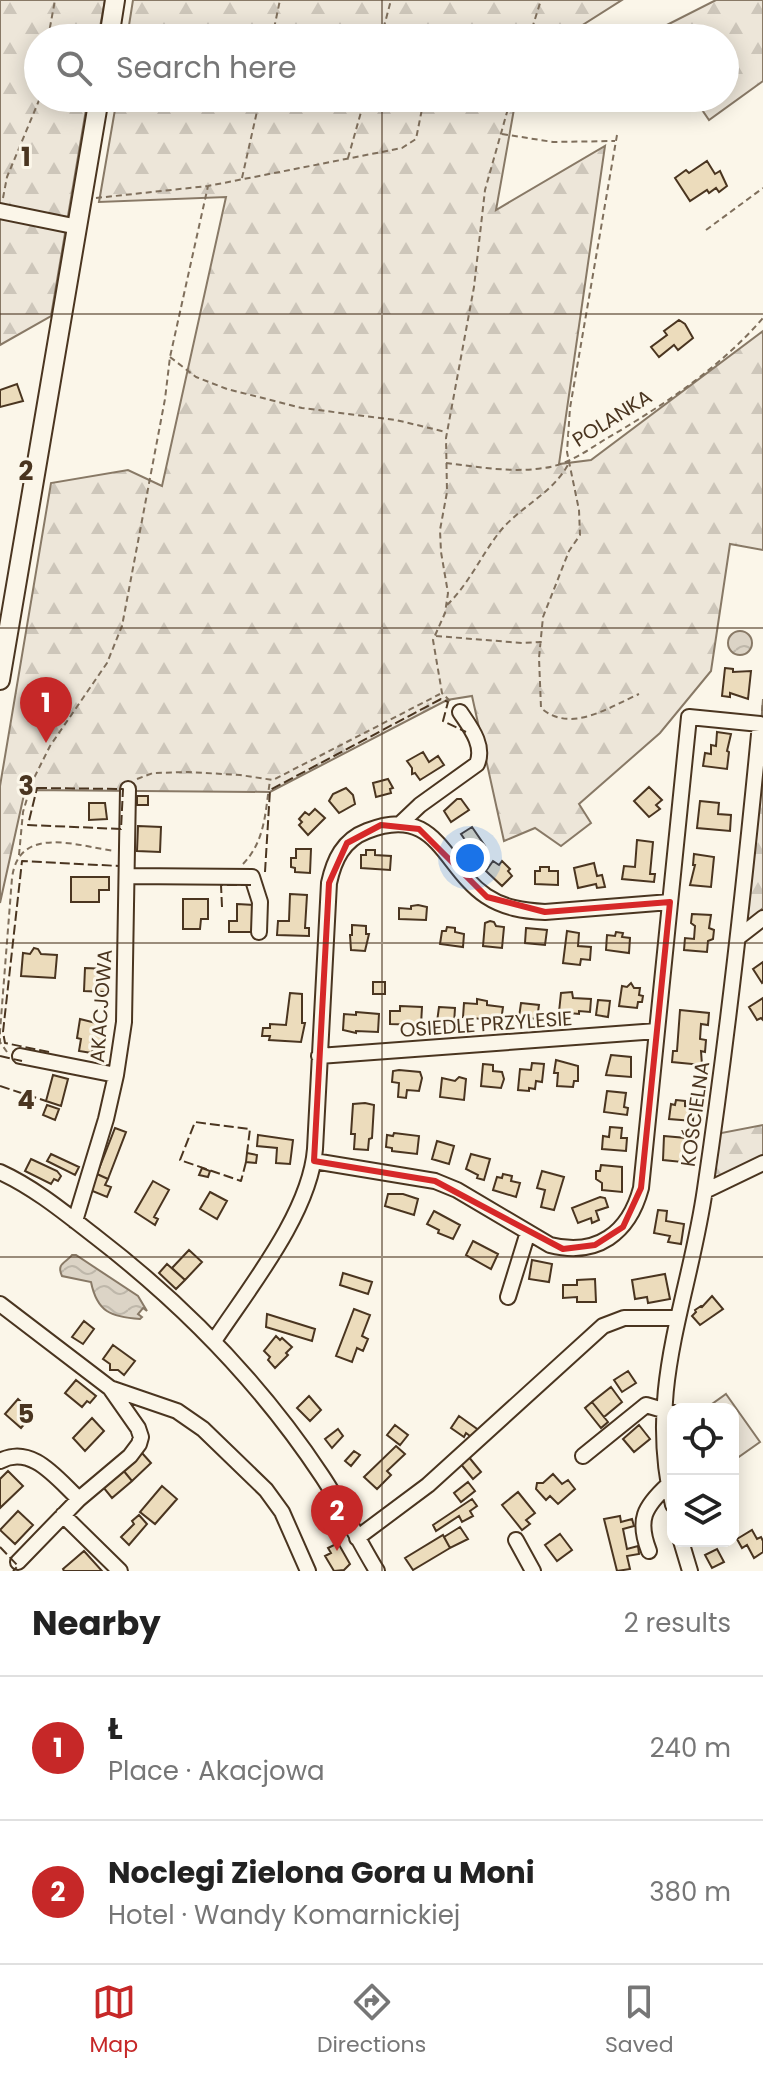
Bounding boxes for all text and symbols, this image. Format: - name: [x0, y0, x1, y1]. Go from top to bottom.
- search box: [24, 24, 739, 112]
- icon: search: [52, 46, 96, 90]
- text: Search here: [116, 46, 297, 89]
- text: 1: [21, 139, 31, 175]
- street label: POLANKA: [567, 383, 657, 453]
- text: 2: [19, 453, 34, 489]
- pin: 1: [20, 677, 72, 743]
- text: 3: [18, 768, 34, 804]
- your location: [450, 838, 490, 878]
- street label: AKACJOWA: [83, 948, 119, 1064]
- street label: OSIEDLE PRZYLESIE: [399, 1004, 573, 1044]
- street label: KOŚCIELNA: [674, 1059, 716, 1169]
- text: 4: [17, 1082, 35, 1118]
- text: 5: [18, 1396, 34, 1432]
- map controls: [667, 1403, 739, 1547]
- button: locate: [667, 1403, 739, 1475]
- button: layers: [667, 1475, 739, 1547]
- pin: 2: [311, 1485, 363, 1551]
- text: Nearby: [32, 1599, 161, 1647]
- text: 2 results: [624, 1605, 731, 1641]
- text: Ł: [108, 1707, 123, 1750]
- text: 1: [53, 1730, 63, 1766]
- text: 240 m: [650, 1730, 731, 1766]
- text: Place · Akacjowa: [108, 1753, 325, 1789]
- text: Noclegi Zielona Gora u Moni: [108, 1851, 535, 1894]
- text: 2: [51, 1874, 65, 1910]
- text: 380 m: [649, 1874, 731, 1910]
- text: Hotel · Wandy Komarnickiej: [108, 1897, 460, 1933]
- tab: Map: [89, 1980, 138, 2061]
- tab: Directions: [317, 1980, 426, 2061]
- tab: Saved: [605, 1980, 674, 2061]

